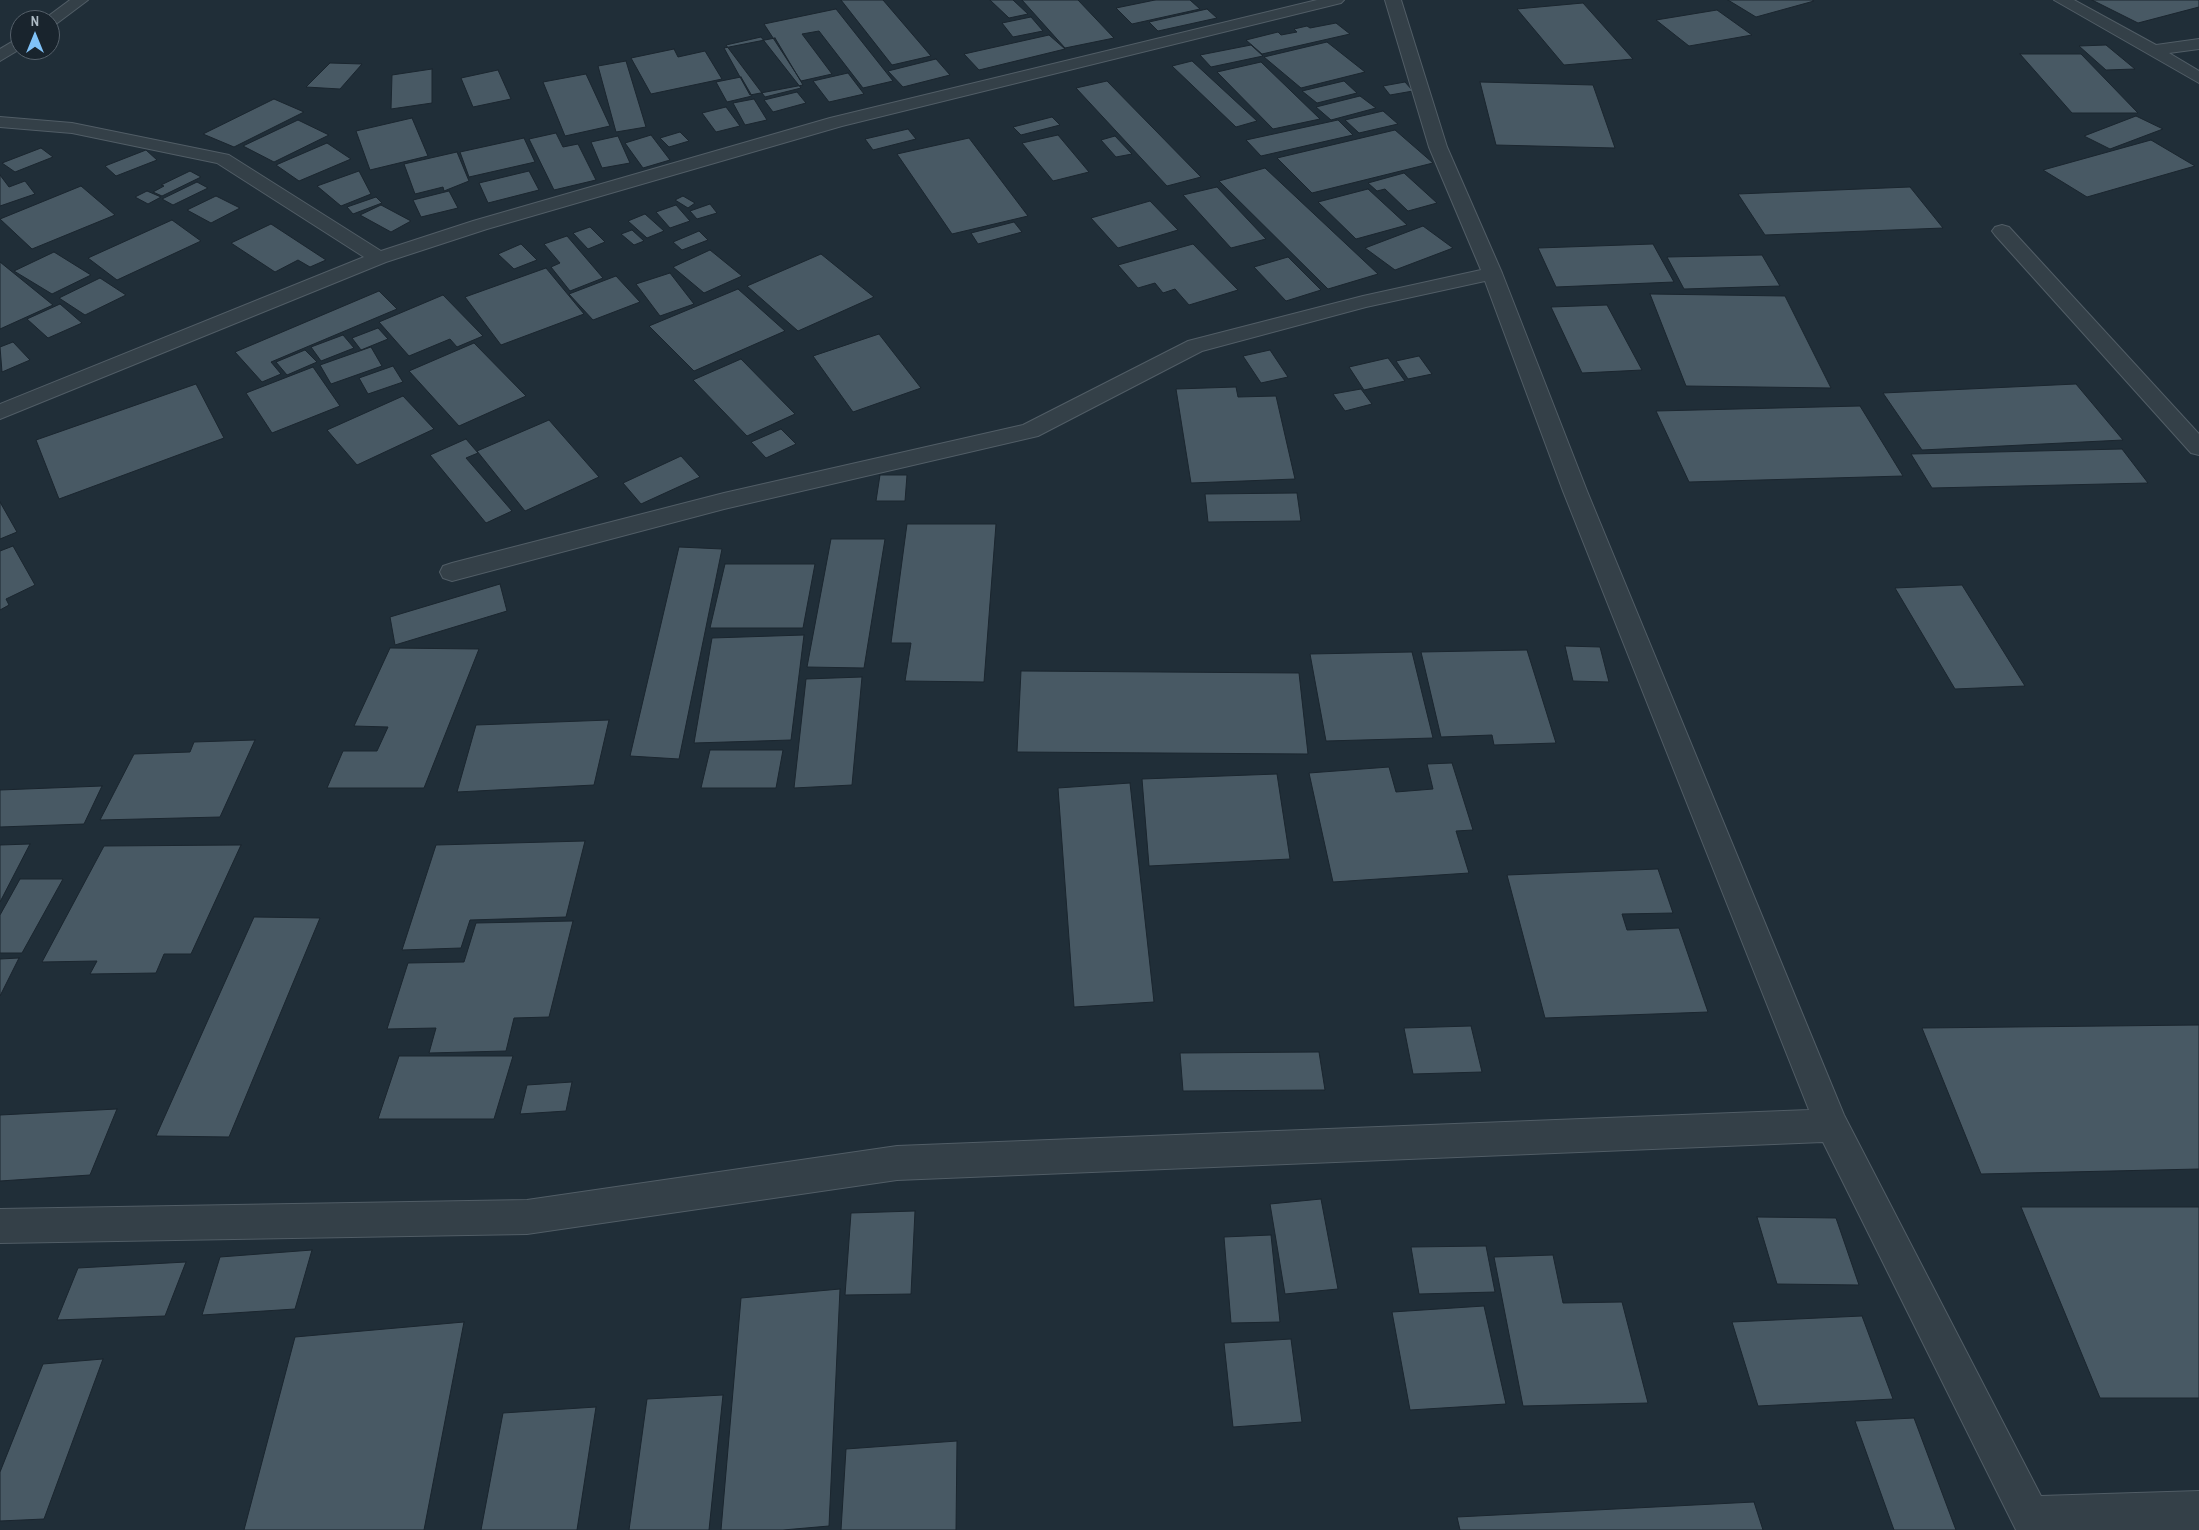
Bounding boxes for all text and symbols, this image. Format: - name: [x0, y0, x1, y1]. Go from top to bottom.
- north arrow: [10, 10, 60, 60]
- text: N: [31, 12, 39, 30]

